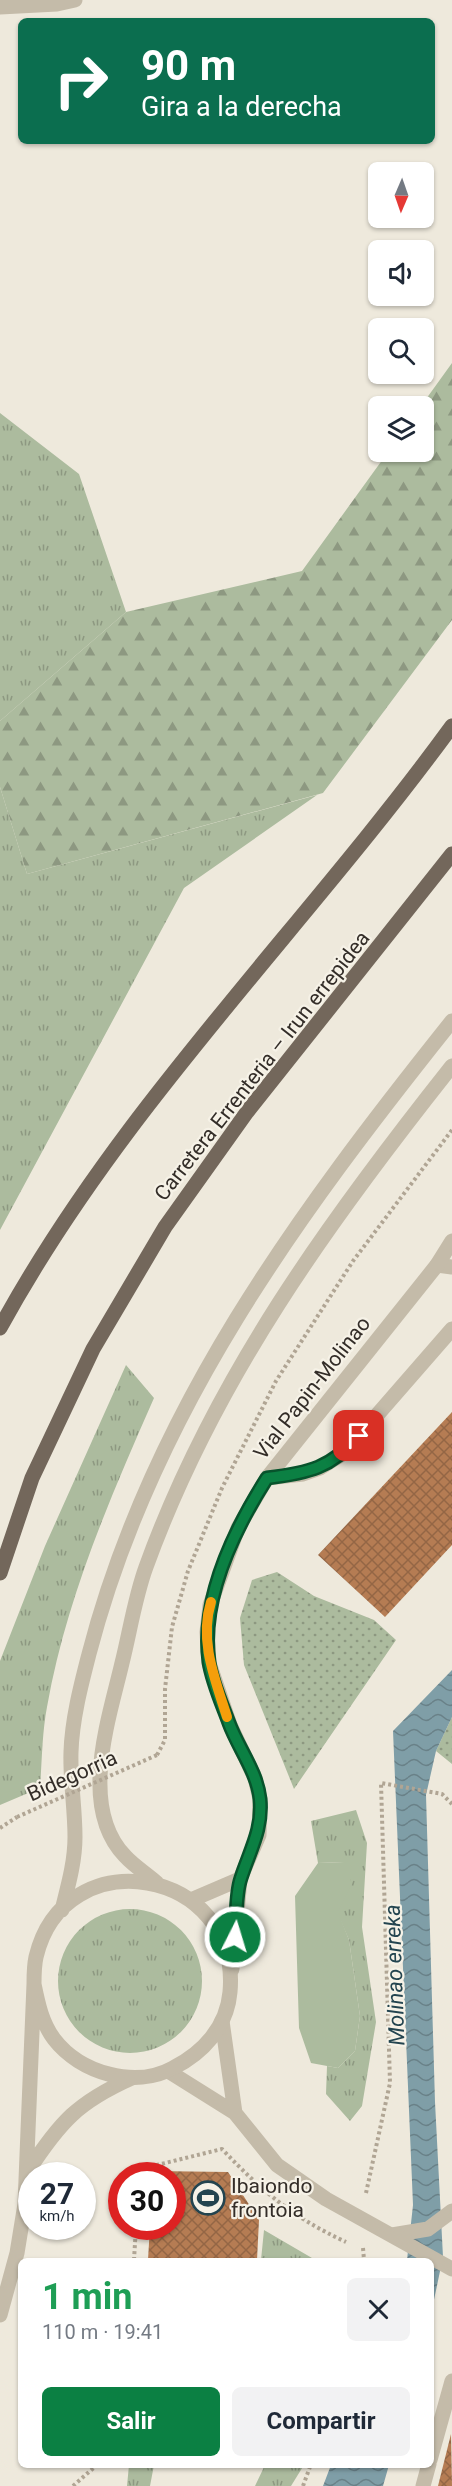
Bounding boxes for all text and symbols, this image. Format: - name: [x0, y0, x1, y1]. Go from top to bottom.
- text: 90 m: [141, 41, 236, 90]
- icon: right: [42, 42, 120, 120]
- text: Gira a la derecha: [141, 91, 342, 123]
- north arrow: [368, 162, 434, 228]
- map controls: [368, 162, 434, 462]
- button: sound: [368, 240, 434, 306]
- button: search: [368, 318, 434, 384]
- button: layers: [368, 396, 434, 462]
- street label: Carretera Errenteria – Irun errepidea: [149, 927, 375, 1205]
- street label: Vial Papin-Molinao: [249, 1312, 375, 1464]
- pin: [333, 1410, 384, 1461]
- icon: arrive: [342, 1419, 375, 1452]
- street label: Bidegorria: [23, 1746, 121, 1806]
- water label: Molinao erreka: [380, 1904, 409, 2046]
- position arrow: [203, 1905, 267, 1969]
- speed limit sign: 30: [108, 2162, 186, 2240]
- place label: Ibaiondo frontoia: [231, 2174, 312, 2222]
- text: 27: [40, 2176, 74, 2211]
- sports icon: Ibaiondo frontoia: [190, 2180, 226, 2216]
- text: km/h: [39, 2207, 75, 2225]
- text: 1 min: [42, 2276, 133, 2318]
- button: close: [347, 2278, 410, 2341]
- text: 110 m · 19:41: [42, 2320, 163, 2344]
- button: Salir: [42, 2387, 220, 2456]
- button: Compartir: [232, 2387, 410, 2456]

